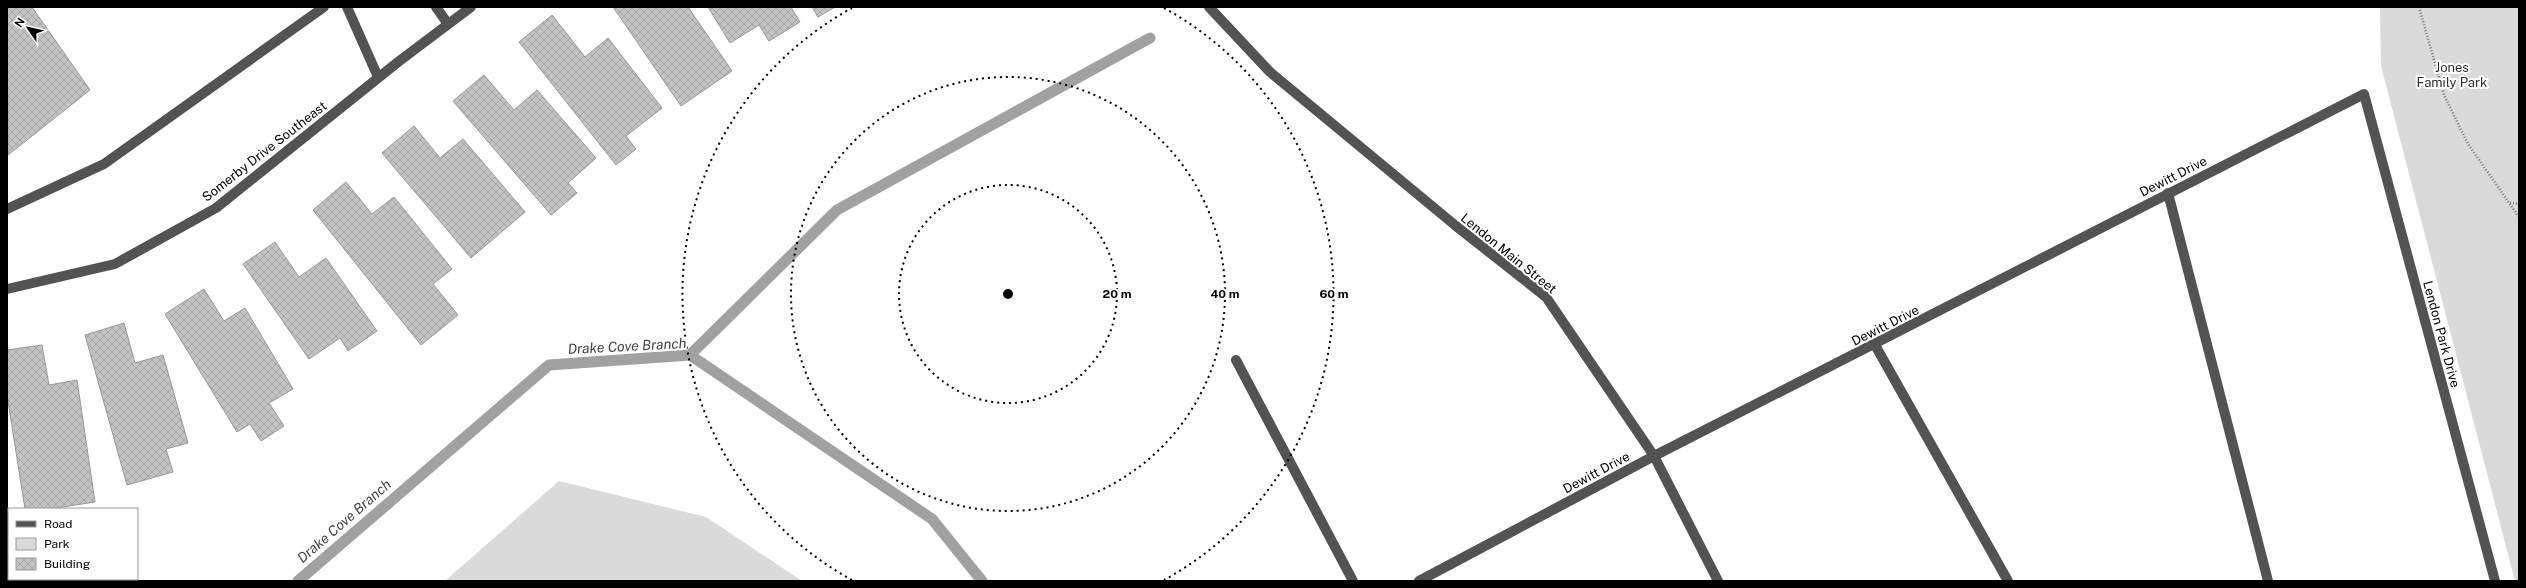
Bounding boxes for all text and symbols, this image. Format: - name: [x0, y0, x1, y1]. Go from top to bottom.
- north arrow: [8, 8, 48, 48]
- text: N: [12, 15, 27, 29]
- park label: Jones Family Park: [2417, 60, 2487, 90]
- street label: Somerby Drive Southeast: [199, 98, 329, 205]
- street label: Dewitt Drive: [2137, 153, 2209, 200]
- street label: Lendon Main Street: [1458, 210, 1559, 296]
- street label: Lendon Park Drive: [2420, 279, 2463, 389]
- centre of rings: [1001, 287, 1015, 301]
- text: 20 m: [1103, 287, 1132, 301]
- text: 40 m: [1210, 287, 1240, 301]
- text: 60 m: [1319, 287, 1349, 301]
- street label: Dewitt Drive: [1849, 302, 1921, 349]
- water label: Drake Cove Branch: [567, 335, 687, 357]
- street label: Dewitt Drive: [1560, 449, 1632, 496]
- water label: Drake Cove Branch: [294, 476, 394, 566]
- legend: [8, 508, 138, 580]
- text: Road: [44, 517, 72, 531]
- text: Park: [44, 537, 70, 551]
- text: Building: [44, 557, 90, 571]

